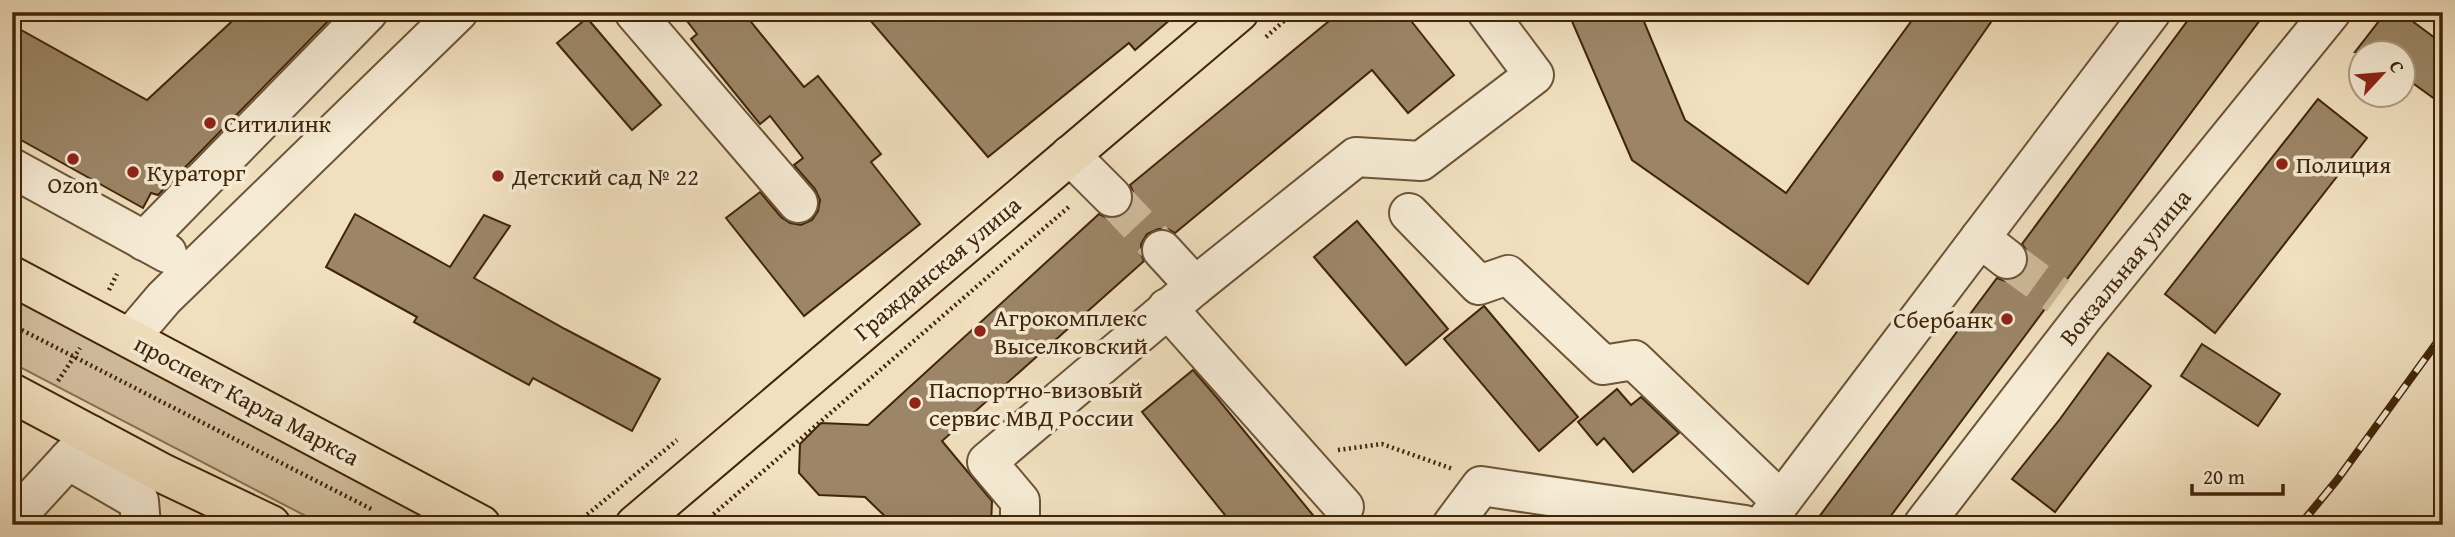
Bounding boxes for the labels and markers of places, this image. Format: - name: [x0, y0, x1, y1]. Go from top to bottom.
- place label: Ситилинк: [224, 106, 332, 141]
- marker: Ситилинк: [202, 115, 218, 131]
- place label: Полиция: [2296, 147, 2391, 182]
- marker: Ozon: [65, 151, 81, 167]
- place label: Кураторг: [147, 155, 245, 190]
- marker: Полиция: [2274, 156, 2290, 172]
- place label: Детский сад № 22: [511, 159, 699, 194]
- marker: Кураторг: [125, 164, 141, 180]
- place label: Ozon: [48, 167, 99, 202]
- marker: Детский сад № 22: [490, 168, 506, 184]
- place label: Агрокомплекс Выселковский: [994, 300, 1148, 363]
- place label: Сбербанк: [1893, 302, 1993, 337]
- marker: Сбербанк: [1999, 311, 2015, 327]
- marker: Агрокомплекс Выселковский: [972, 323, 988, 339]
- place label: Паспортно-визовый сервис МВД России: [929, 372, 1143, 435]
- marker: Паспортно-визовый сервис МВД России: [907, 395, 923, 411]

